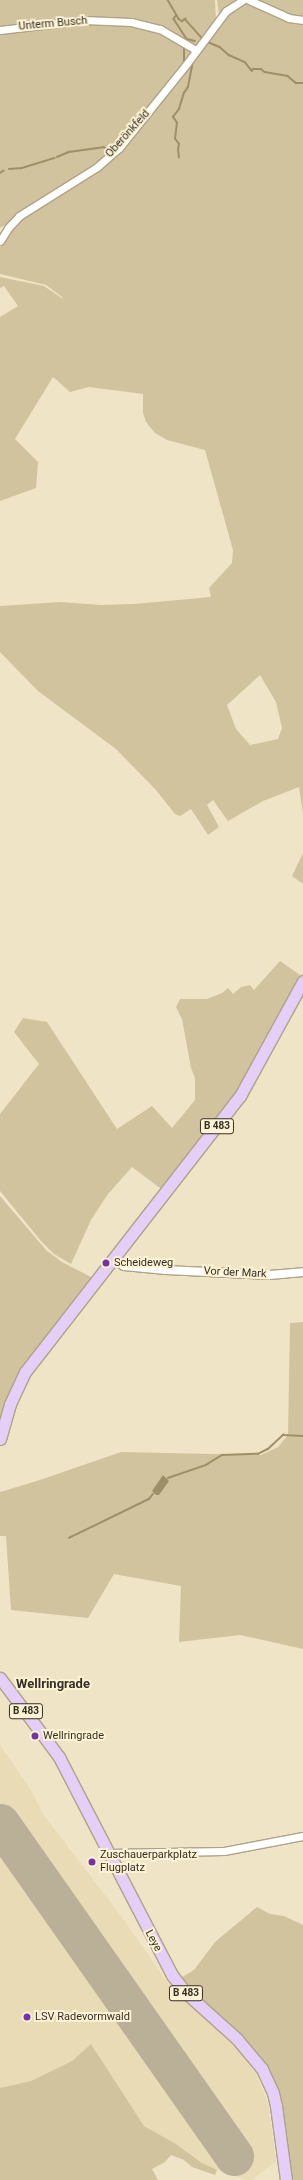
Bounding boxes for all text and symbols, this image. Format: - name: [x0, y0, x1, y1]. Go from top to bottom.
- street label: Unterm Busch: [18, 14, 88, 34]
- street label: Oberönkfeld: [103, 107, 153, 161]
- road number: B 483: [199, 1118, 235, 1134]
- place label: Scheideweg: [114, 1256, 173, 1270]
- marker: Scheideweg: [101, 1258, 111, 1268]
- street label: Vor der Mark: [203, 1265, 267, 1281]
- district label: Wellringrade: [16, 1676, 90, 1692]
- road number: B 483: [8, 1703, 44, 1719]
- place label: Wellringrade: [43, 1729, 104, 1743]
- marker: Wellringrade: [30, 1731, 40, 1741]
- place label: Zuschauerparkplatz Flugplatz: [100, 1849, 197, 1875]
- marker: Zuschauerparkplatz Flugplatz: [87, 1857, 97, 1867]
- street label: Leye: [142, 1928, 164, 1954]
- road number: B 483: [168, 1985, 204, 2001]
- place label: LSV Radevormwald: [35, 2010, 130, 2024]
- marker: LSV Radevormwald: [22, 2012, 32, 2022]

